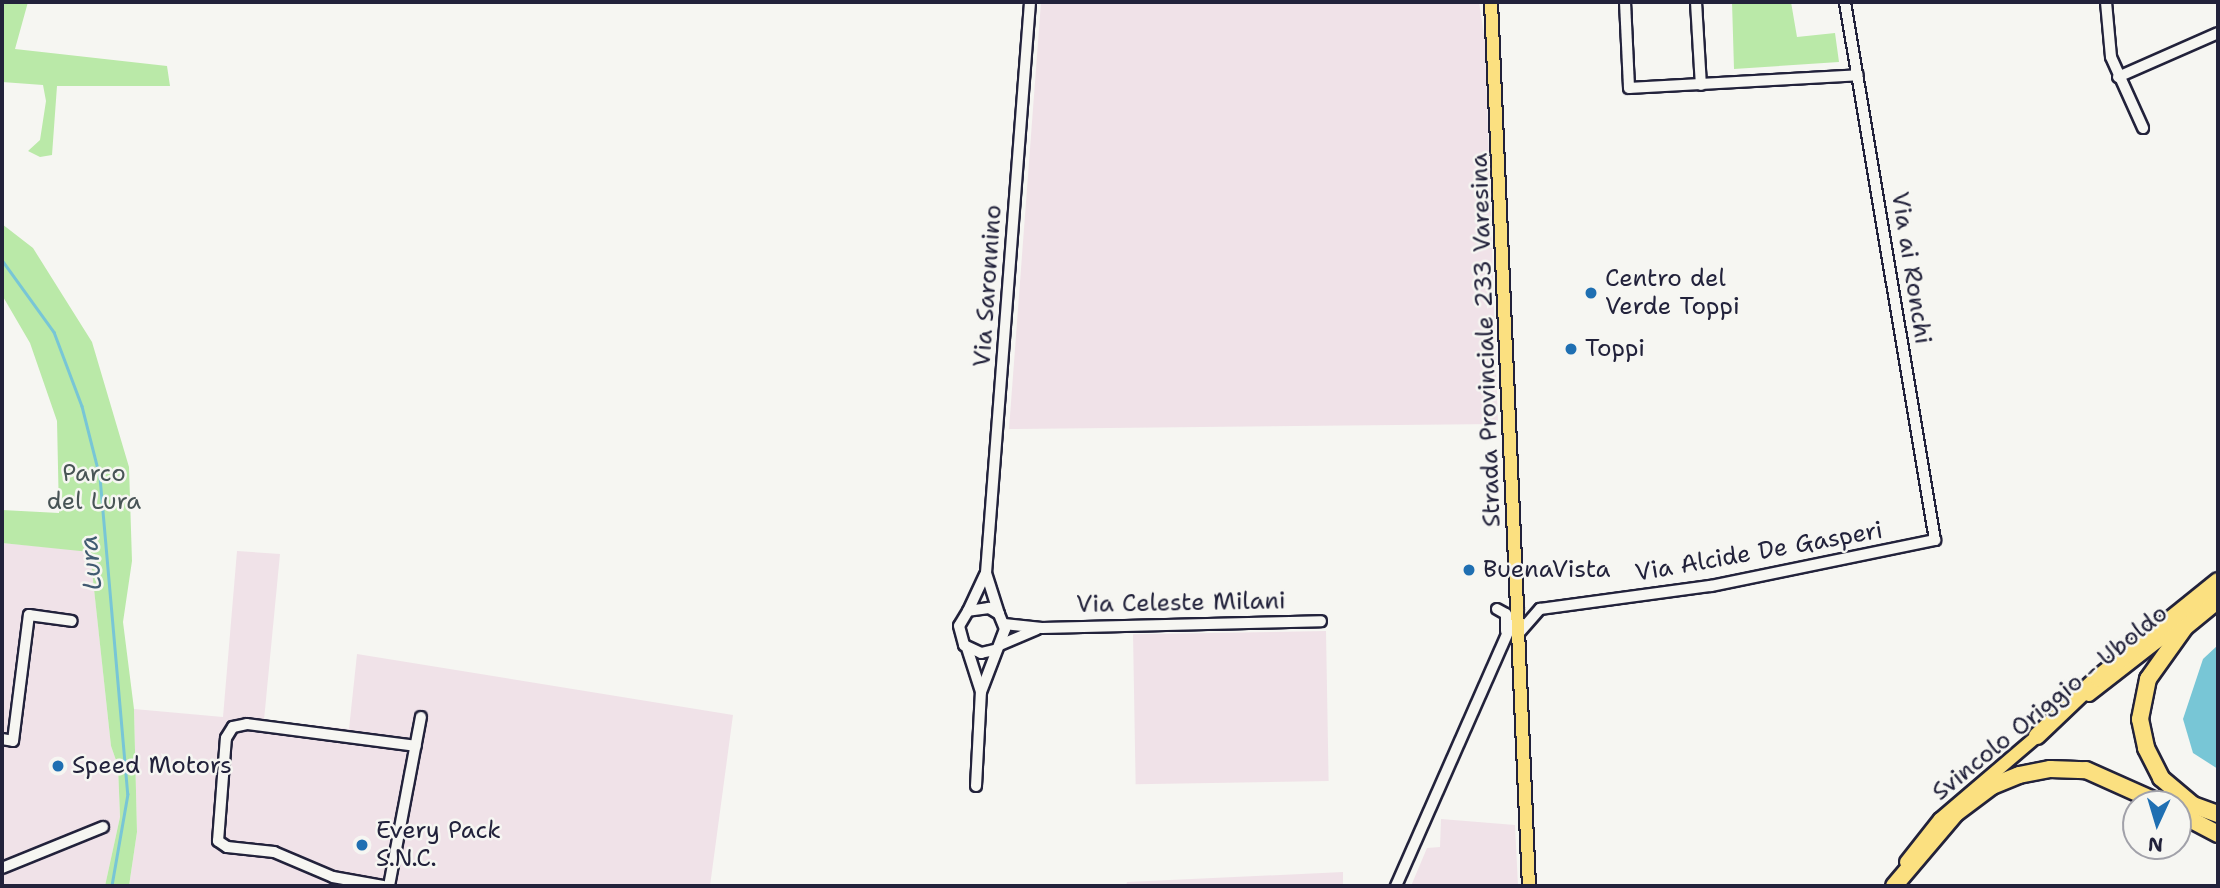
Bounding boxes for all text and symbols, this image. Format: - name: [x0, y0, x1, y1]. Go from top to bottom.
- street label: Strada Provinciale 233 Varesina: [1465, 152, 1507, 528]
- street label: Via ai Ronchi: [1885, 190, 1937, 346]
- street label: Via Saronnino: [968, 204, 1008, 368]
- place label: Centro del Verde Toppi: [1605, 265, 1740, 321]
- marker: Centro del Verde Toppi: [1583, 285, 1599, 301]
- place label: Toppi: [1585, 335, 1645, 363]
- marker: Toppi: [1563, 341, 1579, 357]
- park label: Parco del Lura: [47, 460, 141, 516]
- street label: Via Alcide De Gasperi: [1633, 516, 1885, 588]
- water label: Lura: [72, 534, 108, 592]
- place label: BuenaVista: [1483, 556, 1610, 584]
- marker: BuenaVista: [1461, 562, 1477, 578]
- street label: Via Celeste Milani: [1076, 587, 1286, 619]
- street label: Svincolo Origgio - Uboldo: [1926, 599, 2174, 807]
- place label: Speed Motors: [72, 752, 232, 780]
- marker: Speed Motors: [50, 758, 66, 774]
- north arrow: [2122, 790, 2192, 860]
- place label: Every Pack S.N.C.: [376, 817, 501, 873]
- text: N: [2147, 831, 2164, 857]
- marker: Every Pack S.N.C.: [354, 837, 370, 853]

